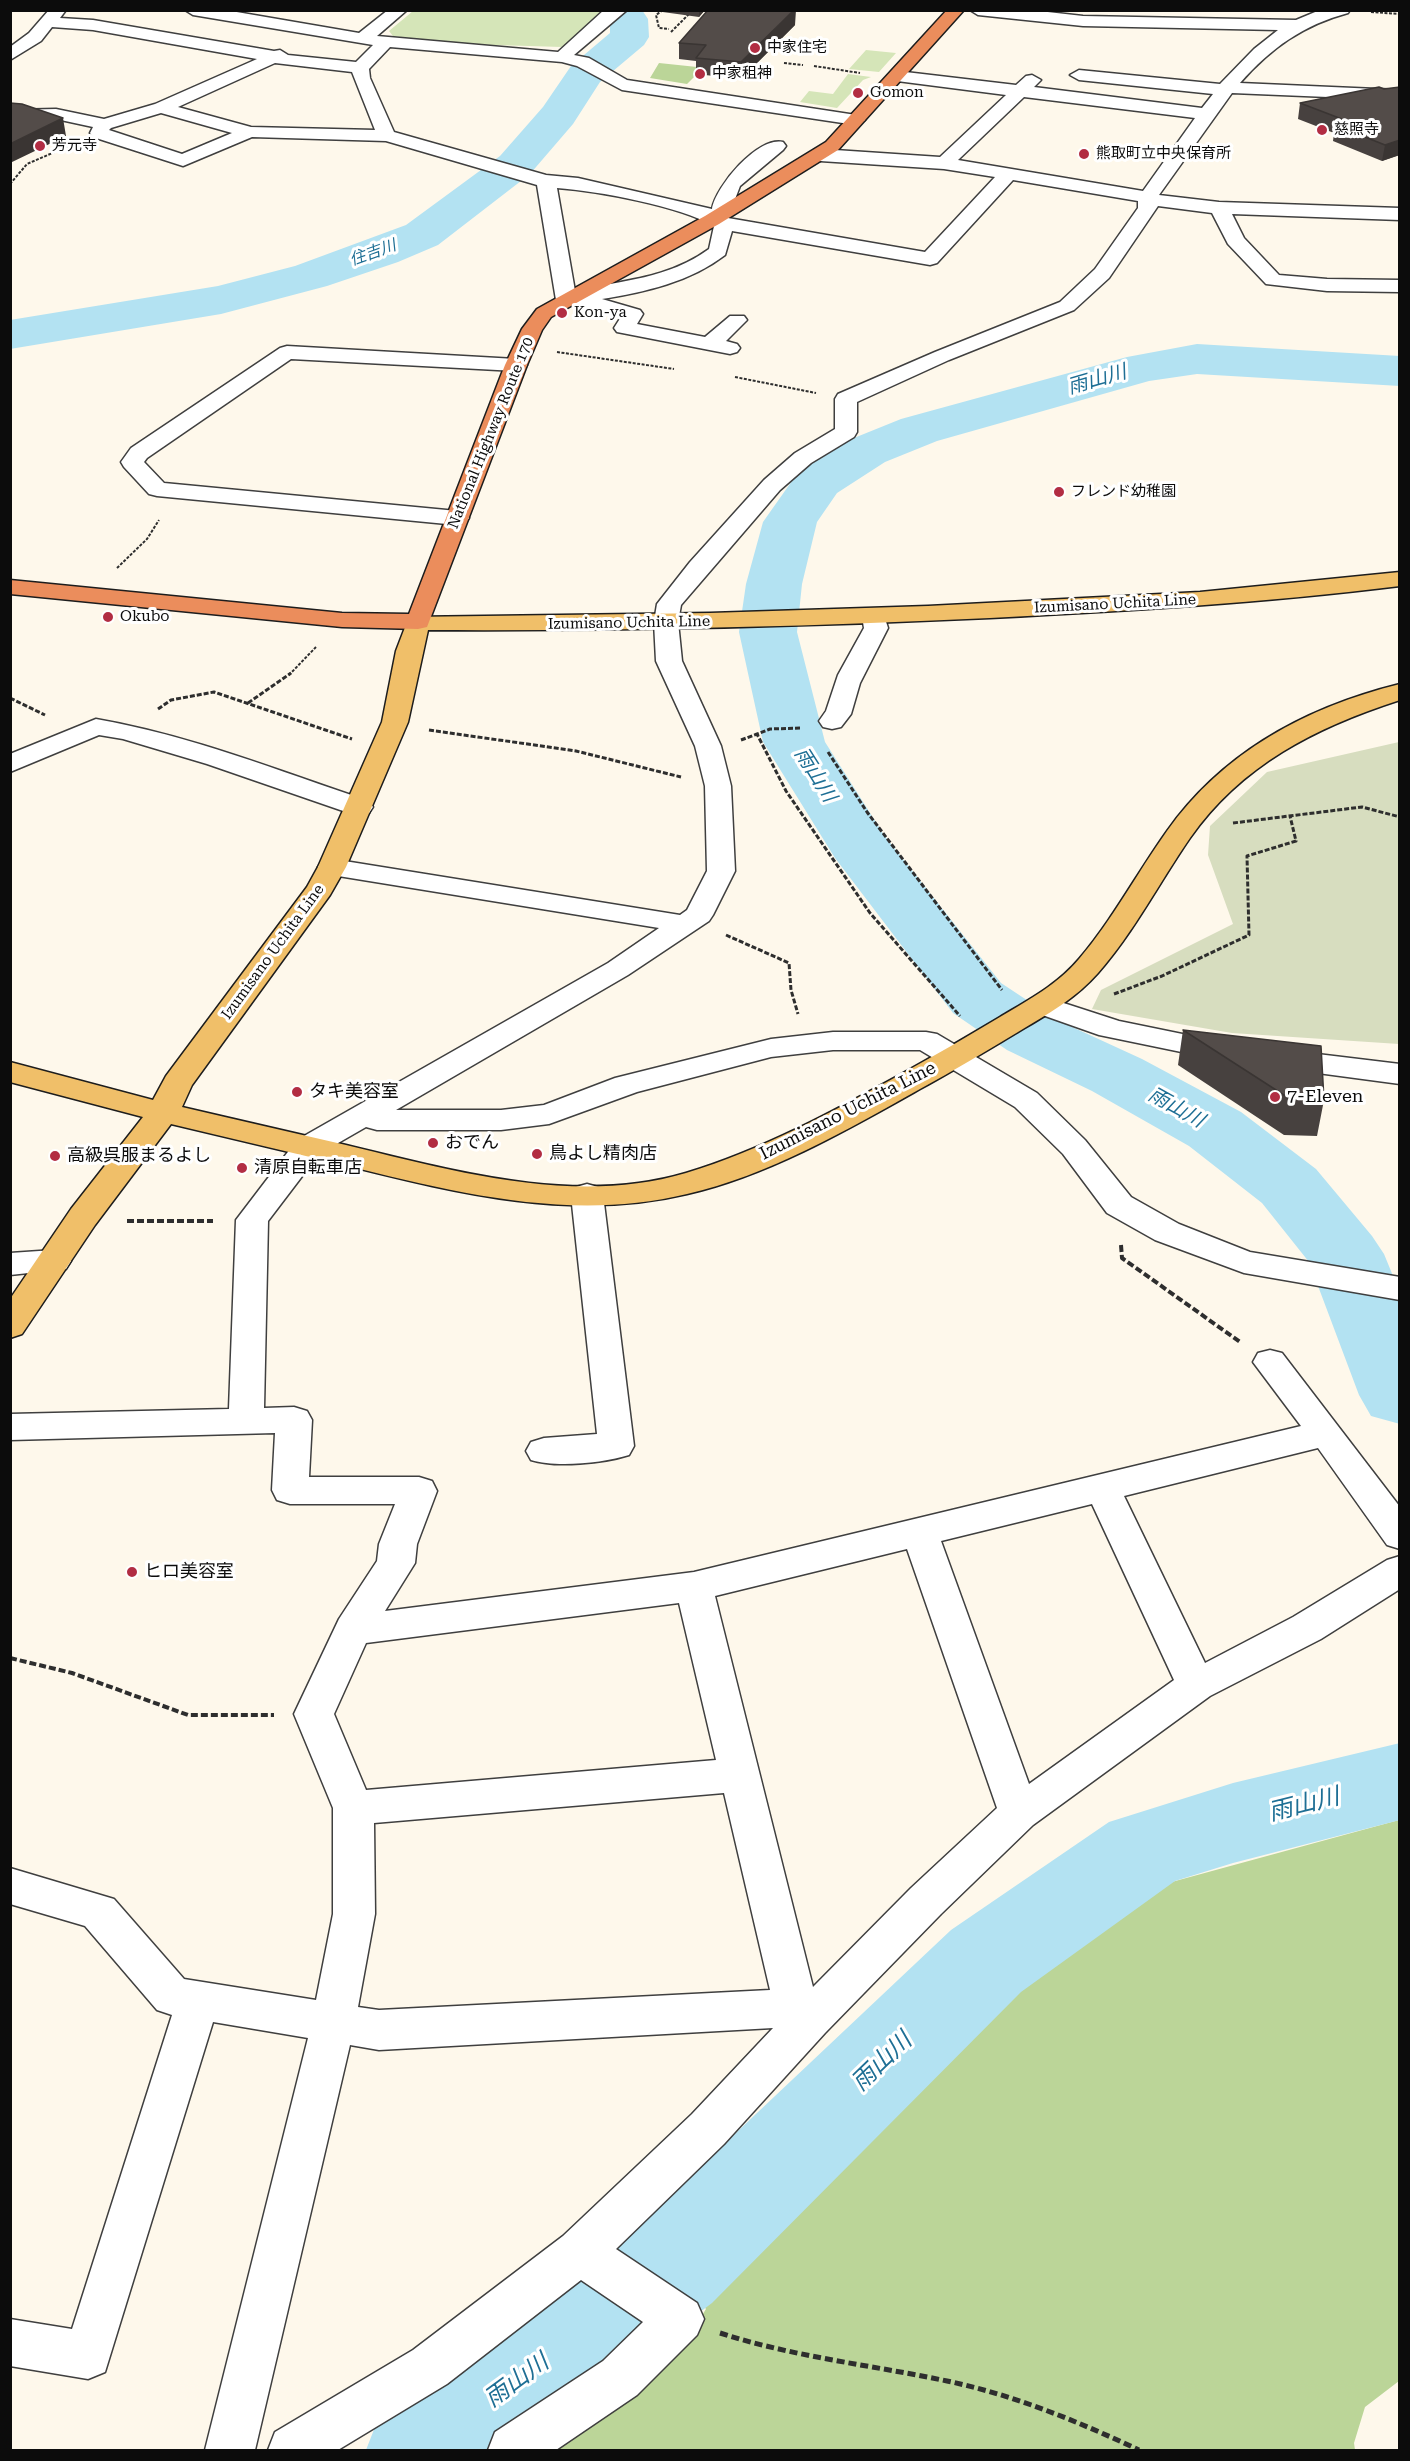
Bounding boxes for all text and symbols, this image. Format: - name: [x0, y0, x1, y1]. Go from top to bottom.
- place label: 中家住宅: [767, 39, 827, 57]
- marker: 中家住宅: [748, 41, 762, 55]
- place label: 中家租神: [712, 65, 772, 83]
- marker: 中家租神: [693, 67, 707, 81]
- place label: Gomon: [870, 84, 924, 102]
- marker: Gomon: [851, 86, 865, 100]
- place label: 慈照寺: [1334, 121, 1379, 139]
- marker: 慈照寺: [1315, 123, 1329, 137]
- place label: 芳元寺: [52, 137, 97, 155]
- marker: 芳元寺: [33, 139, 47, 153]
- place label: 熊取町立中央保育所: [1096, 145, 1231, 163]
- marker: 熊取町立中央保育所: [1077, 147, 1091, 161]
- water label: 住吉川: [347, 236, 399, 270]
- place label: Kon-ya: [574, 304, 627, 322]
- marker: Kon-ya: [555, 306, 569, 320]
- street label: National Highway Route 170: [444, 335, 538, 531]
- water label: 雨山川: [1065, 360, 1129, 400]
- place label: フレンド幼稚園: [1071, 483, 1176, 501]
- marker: フレンド幼稚園: [1052, 485, 1066, 499]
- street label: Izumisano Uchita Line: [1033, 591, 1197, 617]
- place label: Okubo: [120, 608, 170, 626]
- marker: Okubo: [101, 610, 115, 624]
- street label: Izumisano Uchita Line: [548, 613, 710, 633]
- water label: 雨山川: [789, 743, 841, 807]
- street label: Izumisano Uchita Line: [218, 881, 328, 1023]
- street label: Izumisano Uchita Line: [756, 1057, 940, 1165]
- place label: タキ美容室: [309, 1081, 399, 1103]
- water label: 雨山川: [1144, 1083, 1208, 1133]
- marker: タキ美容室: [290, 1085, 304, 1099]
- place label: 7-Eleven: [1287, 1086, 1363, 1108]
- marker: 7-Eleven: [1268, 1090, 1282, 1104]
- place label: おでん: [445, 1132, 499, 1154]
- marker: おでん: [426, 1136, 440, 1150]
- place label: 鳥よし精肉店: [549, 1143, 657, 1165]
- place label: 高級呉服まるよし: [67, 1145, 211, 1167]
- marker: 鳥よし精肉店: [530, 1147, 544, 1161]
- marker: 高級呉服まるよし: [48, 1149, 62, 1163]
- place label: 清原自転車店: [254, 1157, 362, 1179]
- marker: 清原自転車店: [235, 1161, 249, 1175]
- place label: ヒロ美容室: [144, 1561, 234, 1583]
- marker: ヒロ美容室: [125, 1565, 139, 1579]
- water label: 雨山川: [1266, 1782, 1342, 1828]
- water label: 雨山川: [846, 2027, 918, 2097]
- water label: 雨山川: [479, 2348, 555, 2414]

